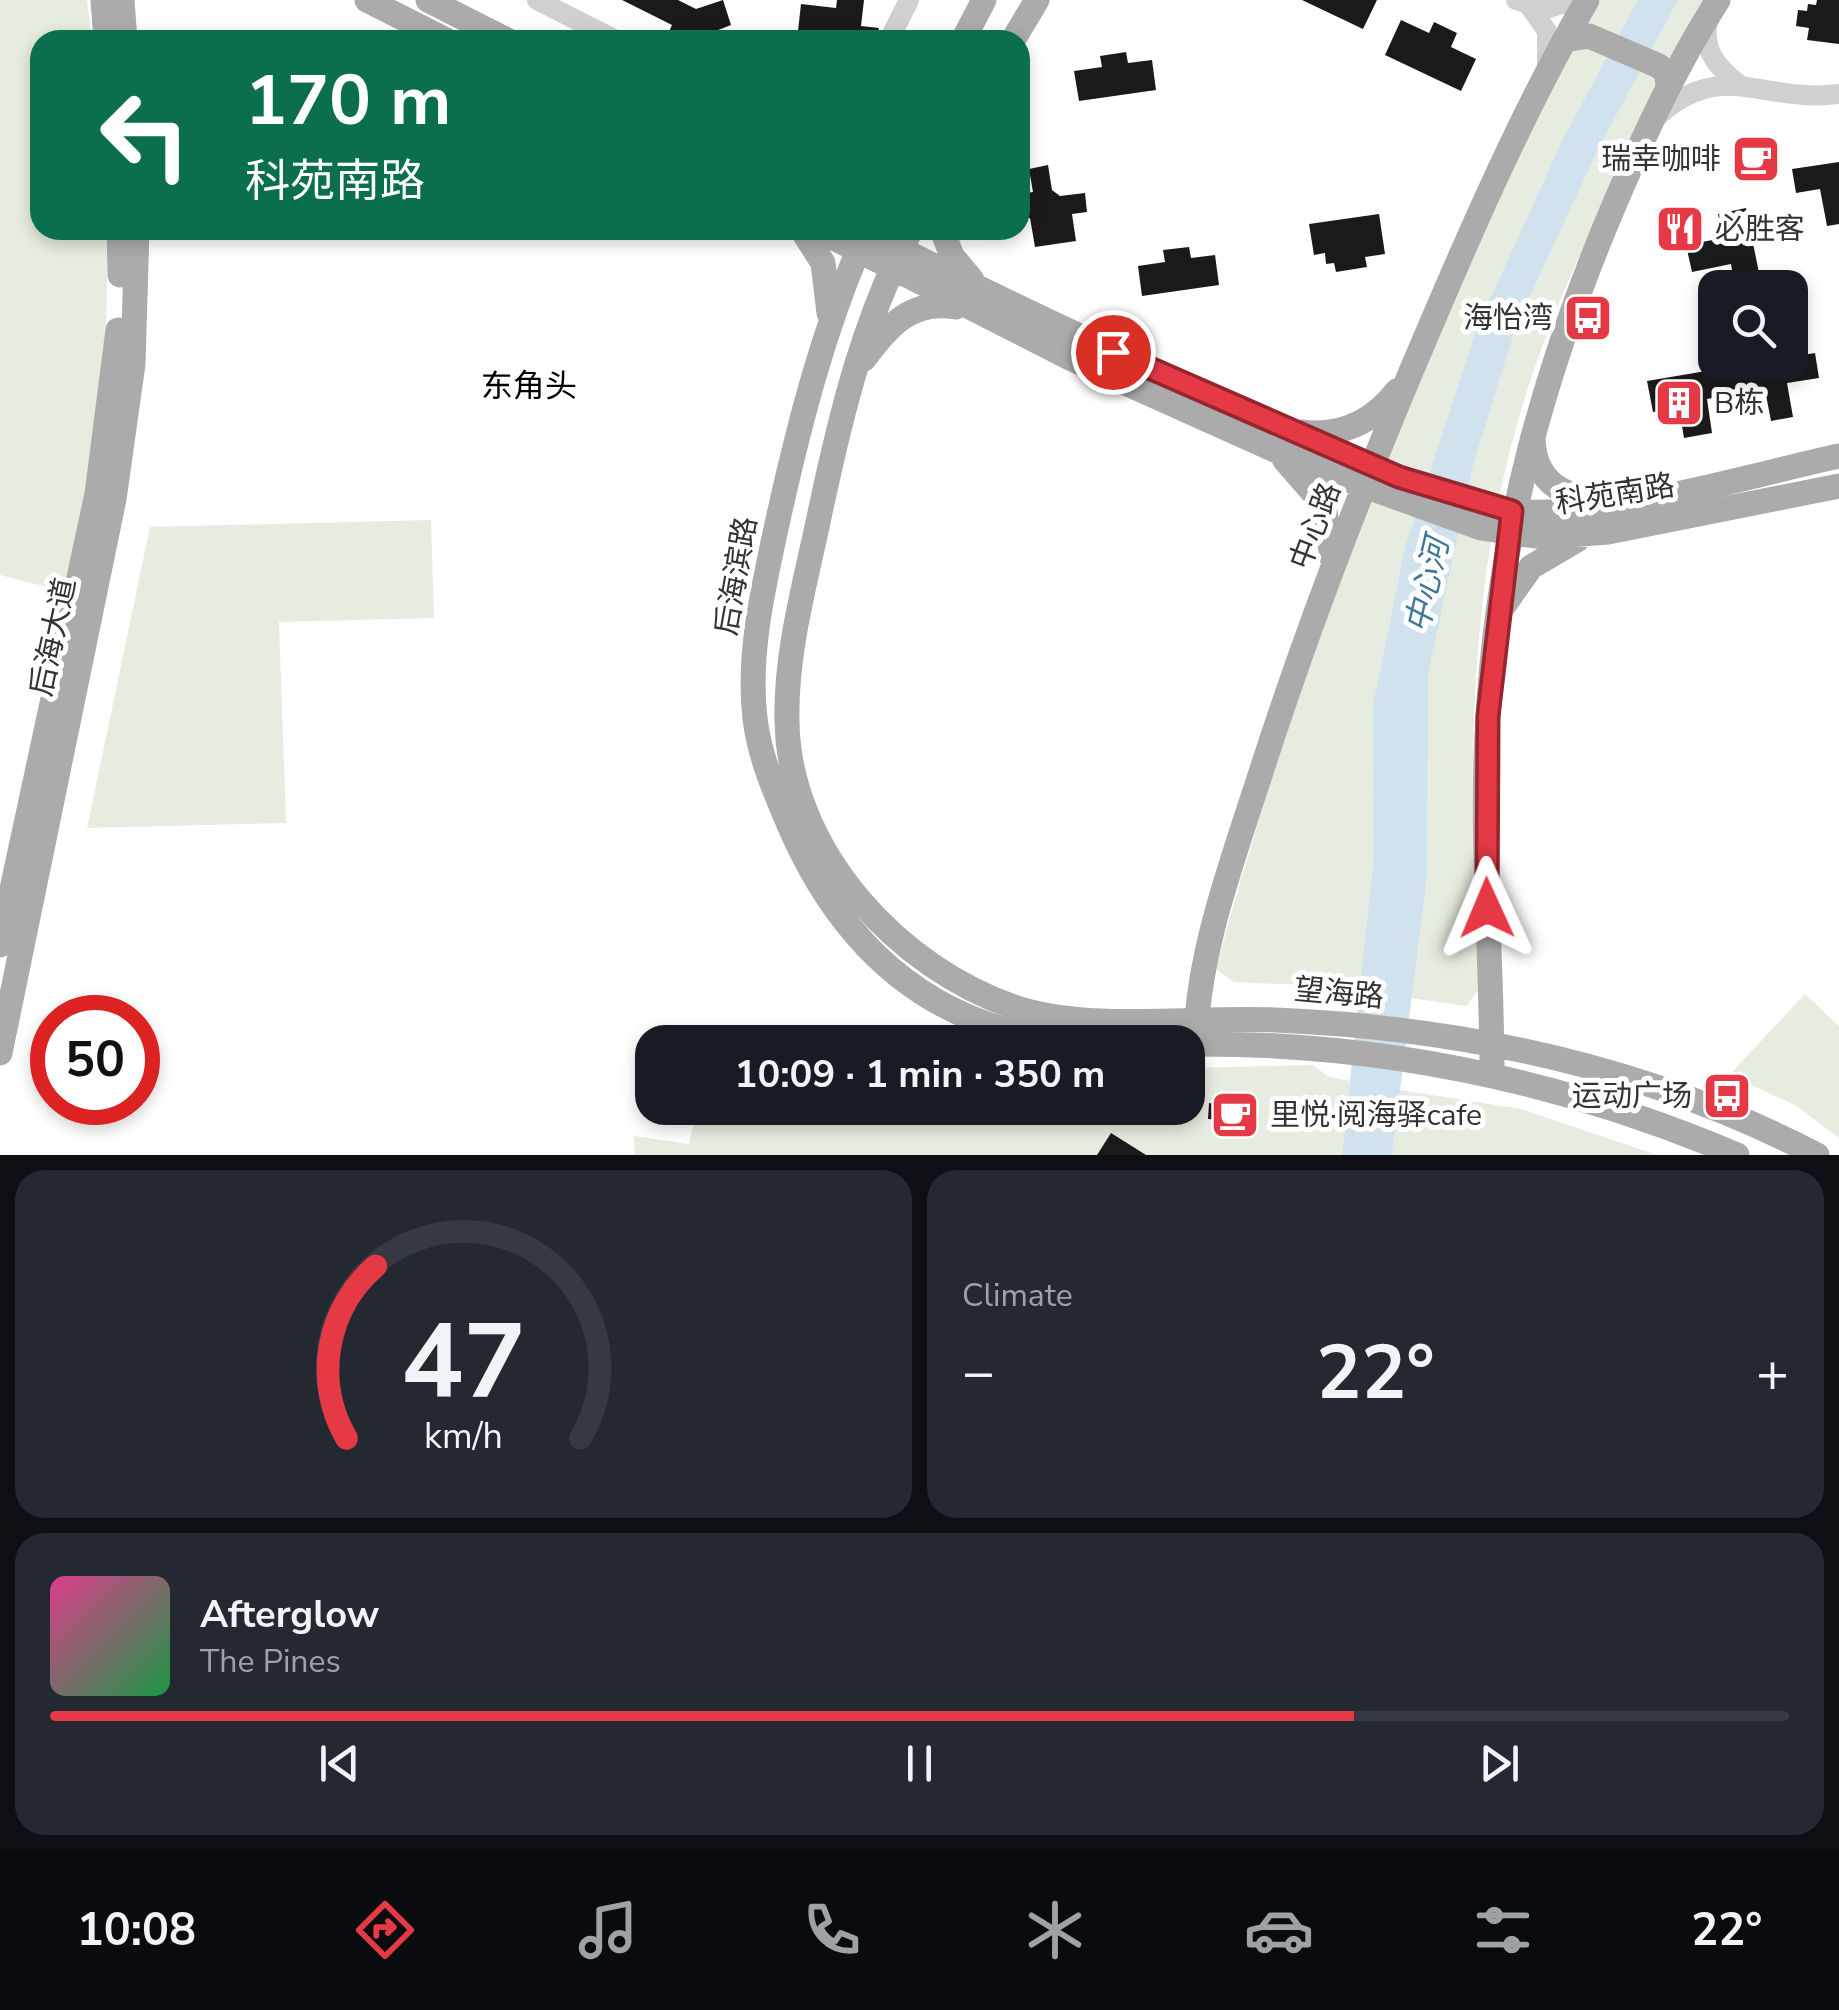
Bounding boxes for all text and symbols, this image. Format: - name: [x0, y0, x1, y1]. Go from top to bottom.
- text: 170 m: [245, 53, 451, 149]
- icon: left: [80, 70, 210, 200]
- cafe icon: 瑞幸咖啡: [1730, 133, 1782, 185]
- place label: 瑞幸咖啡: [1601, 139, 1721, 180]
- text: 科苑南路: [245, 151, 425, 212]
- restaurant icon: 必胜客: [1654, 203, 1706, 255]
- place label: 必胜客: [1715, 209, 1805, 250]
- map controls: [1698, 270, 1808, 380]
- button: search: [1698, 270, 1808, 380]
- bus stop icon: 海怡湾: [1562, 292, 1614, 344]
- place label: 海怡湾: [1463, 298, 1553, 339]
- pin: [1071, 310, 1156, 395]
- icon: arrive: [1086, 325, 1141, 380]
- district label: 东角头: [481, 365, 577, 408]
- building icon: B栋: [1653, 377, 1705, 429]
- place label: B栋: [1714, 383, 1764, 424]
- street label: 科苑南路: [1553, 465, 1678, 524]
- street label: 中心路: [1280, 477, 1351, 576]
- street label: 后海滨路: [706, 513, 767, 639]
- water label: 中心河: [1396, 528, 1461, 637]
- street label: 后海大道: [21, 574, 86, 700]
- position arrow: [1435, 856, 1539, 960]
- street label: 望海路: [1292, 969, 1386, 1018]
- speed limit sign: 50: [30, 995, 160, 1125]
- text: 10:09 · 1 min · 350 m: [735, 1049, 1105, 1100]
- bus stop icon: 运动广场: [1701, 1070, 1753, 1122]
- place label: 运动广场: [1572, 1076, 1692, 1117]
- cafe icon: 里悦·阅海驿cafe: [1209, 1089, 1261, 1141]
- place label: 里悦·阅海驿cafe: [1270, 1095, 1482, 1136]
- text: Climate: [962, 1274, 1073, 1317]
- text: 47: [401, 1291, 526, 1433]
- text: 22°: [1316, 1322, 1435, 1424]
- text: −: [962, 1335, 995, 1410]
- text: +: [1756, 1335, 1789, 1410]
- text: km/h: [424, 1412, 503, 1461]
- text: Afterglow: [200, 1589, 379, 1640]
- text: The Pines: [200, 1640, 341, 1683]
- icon: previous: [312, 1736, 367, 1791]
- icon: pause: [892, 1736, 947, 1791]
- icon: next: [1472, 1736, 1527, 1791]
- icon: directions: [350, 1895, 420, 1965]
- icon: music: [573, 1895, 643, 1965]
- icon: phone: [797, 1895, 867, 1965]
- icon: climate: [1020, 1895, 1090, 1965]
- icon: car: [1244, 1895, 1314, 1965]
- icon: filters: [1468, 1895, 1538, 1965]
- text: 10:08: [77, 1900, 196, 1961]
- text: 22°: [1691, 1900, 1762, 1961]

